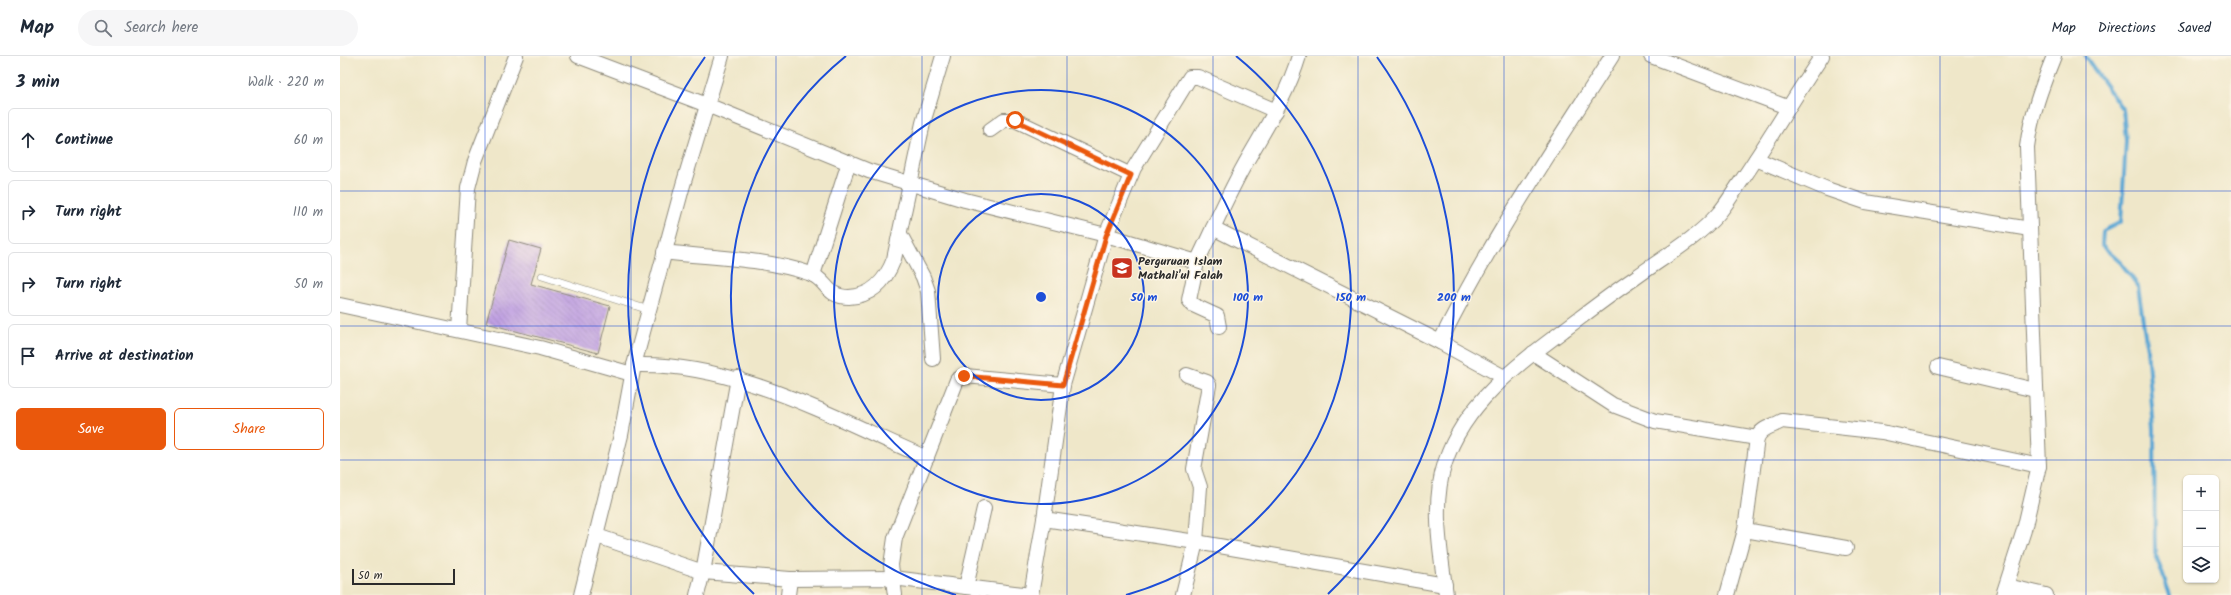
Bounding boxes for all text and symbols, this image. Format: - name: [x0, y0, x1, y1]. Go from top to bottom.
- search box: [78, 10, 358, 46]
- text: Map: [20, 13, 54, 43]
- text: Search here: [124, 16, 198, 40]
- icon: search: [92, 17, 114, 39]
- text: Map: [2051, 17, 2076, 39]
- text: Directions: [2098, 17, 2156, 39]
- text: Saved: [2178, 17, 2211, 39]
- text: 3 min: [16, 69, 60, 96]
- text: Walk · 220 m: [248, 72, 324, 93]
- route start: [1006, 111, 1024, 129]
- text: Continue: [55, 128, 113, 152]
- icon: ahead: [17, 129, 39, 151]
- text: 60 m: [294, 130, 323, 151]
- text: Turn right: [55, 200, 122, 224]
- icon: right: [17, 201, 39, 223]
- text: 110 m: [293, 202, 323, 223]
- place label: Perguruan Islam Mathali'ul Falah: [1138, 252, 1223, 285]
- school or university icon: Perguruan Islam Mathali'ul Falah: [1109, 255, 1135, 281]
- text: Turn right: [55, 272, 122, 296]
- icon: right: [17, 273, 39, 295]
- text: 50 m: [294, 274, 323, 295]
- text: 50 m: [1130, 288, 1158, 307]
- text: 100 m: [1233, 288, 1263, 307]
- text: 150 m: [1336, 288, 1366, 307]
- text: 200 m: [1437, 288, 1471, 307]
- centre of rings: [1034, 290, 1048, 304]
- text: Arrive at destination: [55, 344, 194, 368]
- icon: arrive: [17, 345, 39, 367]
- route end: [955, 367, 973, 385]
- button: Save: [16, 408, 166, 450]
- button: Share: [174, 408, 324, 450]
- map controls: [2183, 475, 2219, 583]
- button: +: [2183, 475, 2219, 511]
- button: −: [2183, 511, 2219, 547]
- button: layers: [2183, 547, 2219, 583]
- scale bar: [352, 567, 455, 586]
- text: 50 m: [358, 567, 383, 585]

